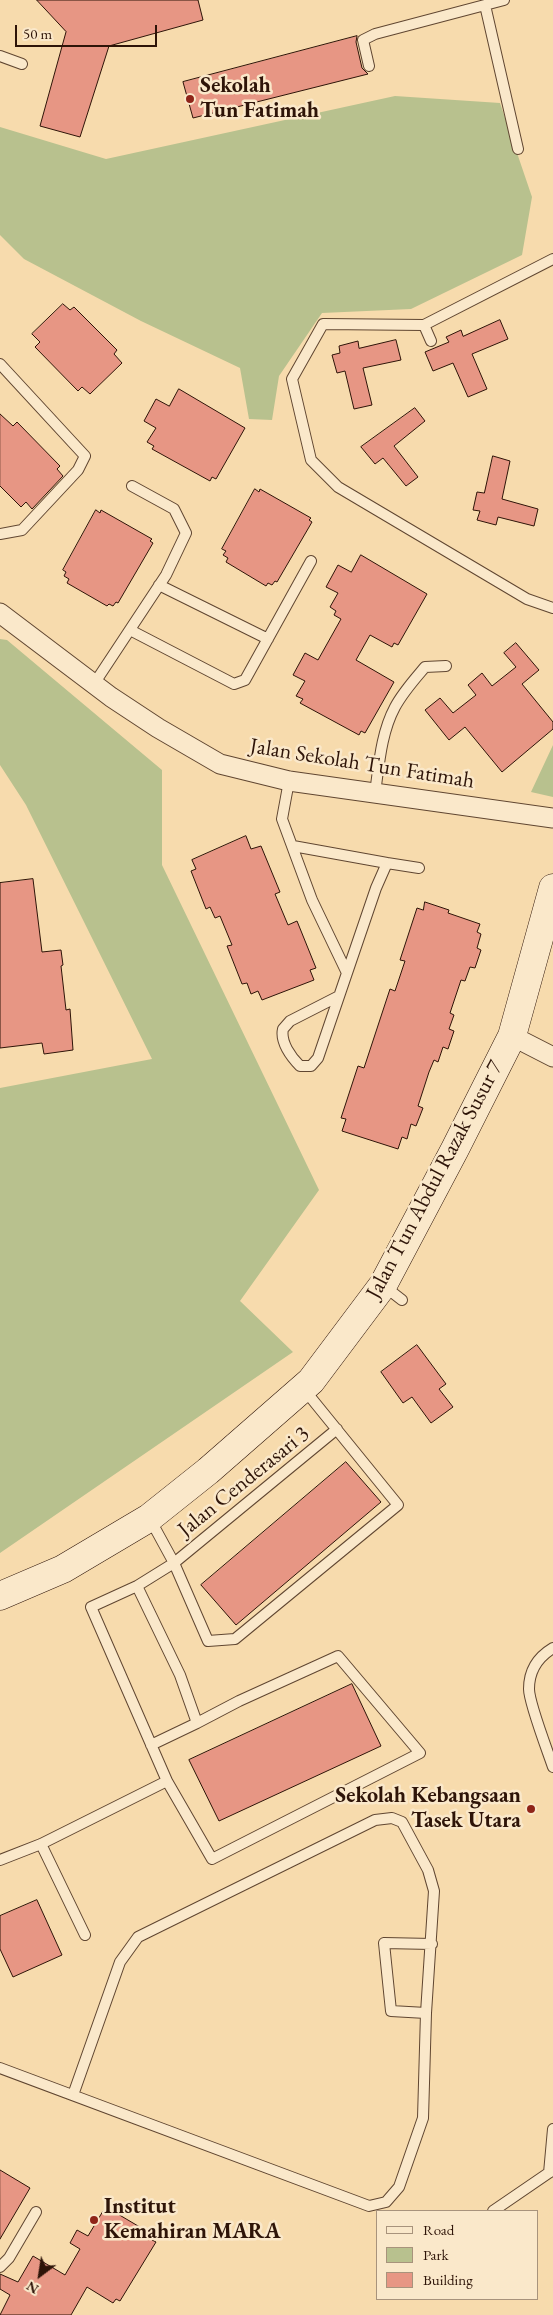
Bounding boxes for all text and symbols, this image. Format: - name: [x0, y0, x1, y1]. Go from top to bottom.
- scale bar: [18, 15, 160, 47]
- text: 50 m: [23, 24, 52, 43]
- place label: Sekolah Tun Fatimah: [200, 73, 319, 124]
- marker: Sekolah Tun Fatimah: [184, 93, 196, 105]
- street label: Jalan Sekolah Tun Fatimah: [248, 733, 476, 795]
- street label: Jalan Tun Abdul Razak Susur 7: [361, 1056, 509, 1304]
- street label: Jalan Cenderasari 3: [173, 1421, 315, 1543]
- place label: Sekolah Kebangsaan Tasek Utara: [335, 1783, 521, 1834]
- marker: Sekolah Kebangsaan Tasek Utara: [525, 1803, 537, 1815]
- place label: Institut Kemahiran MARA: [104, 2194, 281, 2246]
- legend: [376, 2210, 538, 2300]
- marker: Institut Kemahiran MARA: [88, 2214, 100, 2226]
- text: Road: [423, 2220, 454, 2239]
- text: Park: [423, 2245, 449, 2264]
- north arrow: [15, 2250, 65, 2300]
- text: Building: [423, 2270, 473, 2289]
- text: N: [23, 2277, 42, 2298]

